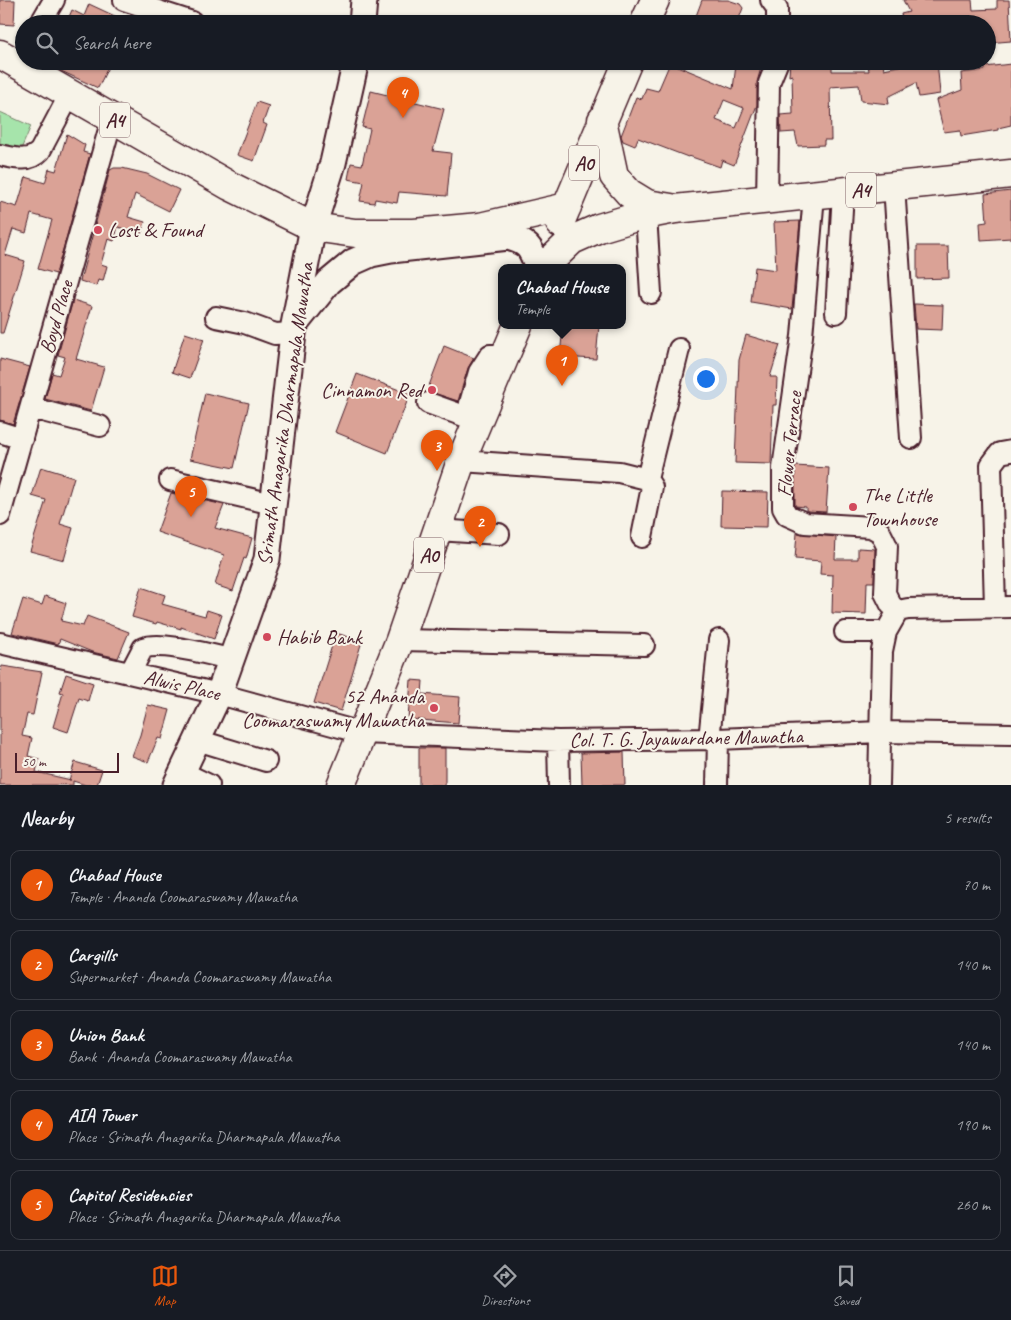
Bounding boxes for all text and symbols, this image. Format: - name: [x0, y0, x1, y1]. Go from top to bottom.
- search box: [15, 15, 996, 70]
- icon: search: [33, 29, 61, 57]
- text: Search here: [73, 31, 150, 55]
- pin: 4: [387, 77, 419, 118]
- road number: A4: [100, 102, 130, 138]
- road number: A0: [569, 146, 599, 180]
- road number: A4: [846, 172, 876, 208]
- place label: Lost & Found: [108, 217, 206, 243]
- marker: Lost & Found: [92, 224, 104, 236]
- street label: Srimath Anagarika Dharmapala Mawatha: [251, 259, 319, 567]
- popup: [498, 264, 626, 329]
- text: Chabad House: [516, 275, 608, 299]
- street label: Boyd Place: [33, 276, 79, 357]
- text: Temple: [516, 299, 550, 319]
- pin: 1: [546, 345, 578, 386]
- your location: [693, 366, 719, 392]
- place label: Cinnamon Red: [321, 377, 426, 403]
- marker: Cinnamon Red: [426, 384, 438, 396]
- street label: Flower Terrace: [771, 389, 808, 498]
- pin: 3: [421, 430, 453, 471]
- pin: 5: [175, 476, 207, 517]
- place label: The Little Townhouse: [863, 482, 939, 532]
- marker: The Little Townhouse: [847, 501, 859, 513]
- pin: 2: [464, 506, 496, 547]
- road number: A0: [414, 538, 444, 572]
- place label: Habib Bank: [277, 624, 364, 650]
- marker: Habib Bank: [261, 631, 273, 643]
- street label: Alwis Place: [141, 664, 224, 707]
- place label: 52 Ananda Coomaraswamy Mawatha: [242, 683, 426, 733]
- marker: 52 Ananda Coomaraswamy Mawatha: [428, 702, 440, 714]
- street label: Col. T. G. Jayawardane Mawatha: [569, 723, 805, 753]
- scale bar: [15, 750, 119, 773]
- text: 50 m: [22, 753, 46, 770]
- text: Nearby: [20, 805, 73, 831]
- text: 5 results: [944, 808, 991, 828]
- text: Chabad House: [68, 863, 161, 887]
- text: 1: [33, 875, 41, 895]
- text: 70 m: [963, 875, 990, 895]
- text: Temple · Ananda Coomaraswamy Mawatha: [68, 887, 297, 907]
- text: Cargills: [68, 943, 116, 967]
- text: 2: [33, 955, 41, 975]
- text: 140 m: [956, 955, 990, 975]
- text: Supermarket · Ananda Coomaraswamy Mawatha: [68, 967, 331, 987]
- text: Union Bank: [68, 1023, 144, 1047]
- text: 3: [33, 1035, 41, 1055]
- text: 140 m: [956, 1035, 990, 1055]
- text: Bank · Ananda Coomaraswamy Mawatha: [68, 1047, 292, 1067]
- text: AIA Tower: [68, 1103, 136, 1127]
- text: 4: [33, 1115, 41, 1135]
- text: 190 m: [956, 1115, 990, 1135]
- text: Place · Srimath Anagarika Dharmapala Mawatha: [68, 1127, 340, 1147]
- text: Capitol Residencies: [68, 1183, 191, 1207]
- text: 5: [34, 1195, 40, 1215]
- text: 260 m: [956, 1195, 990, 1215]
- text: Place · Srimath Anagarika Dharmapala Mawatha: [68, 1207, 340, 1227]
- tab: Map: [151, 1262, 179, 1309]
- tab: Directions: [481, 1262, 530, 1309]
- tab: Saved: [832, 1262, 860, 1309]

